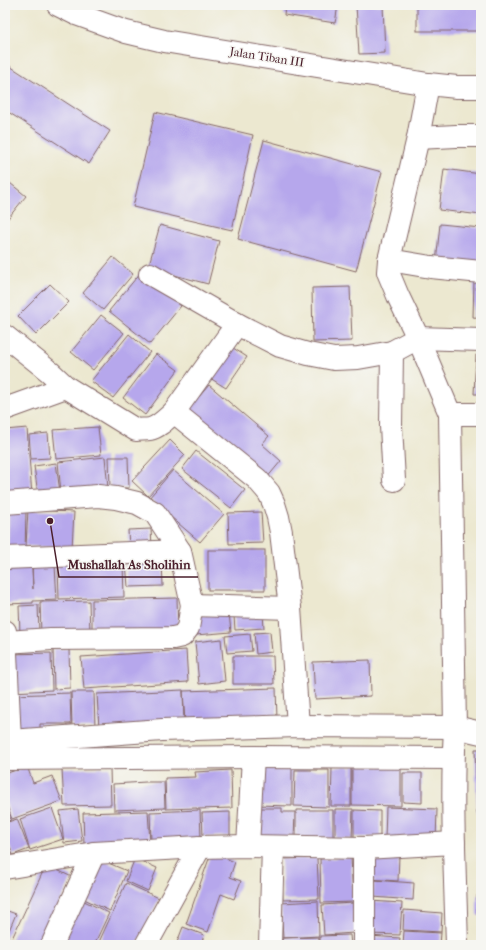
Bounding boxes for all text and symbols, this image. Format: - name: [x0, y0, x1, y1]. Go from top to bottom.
- street label: Jalan Tiban III: [228, 44, 305, 70]
- callout: Mushallah As Sholihin: [59, 552, 198, 577]
- text: Mushallah As Sholihin: [66, 557, 191, 572]

